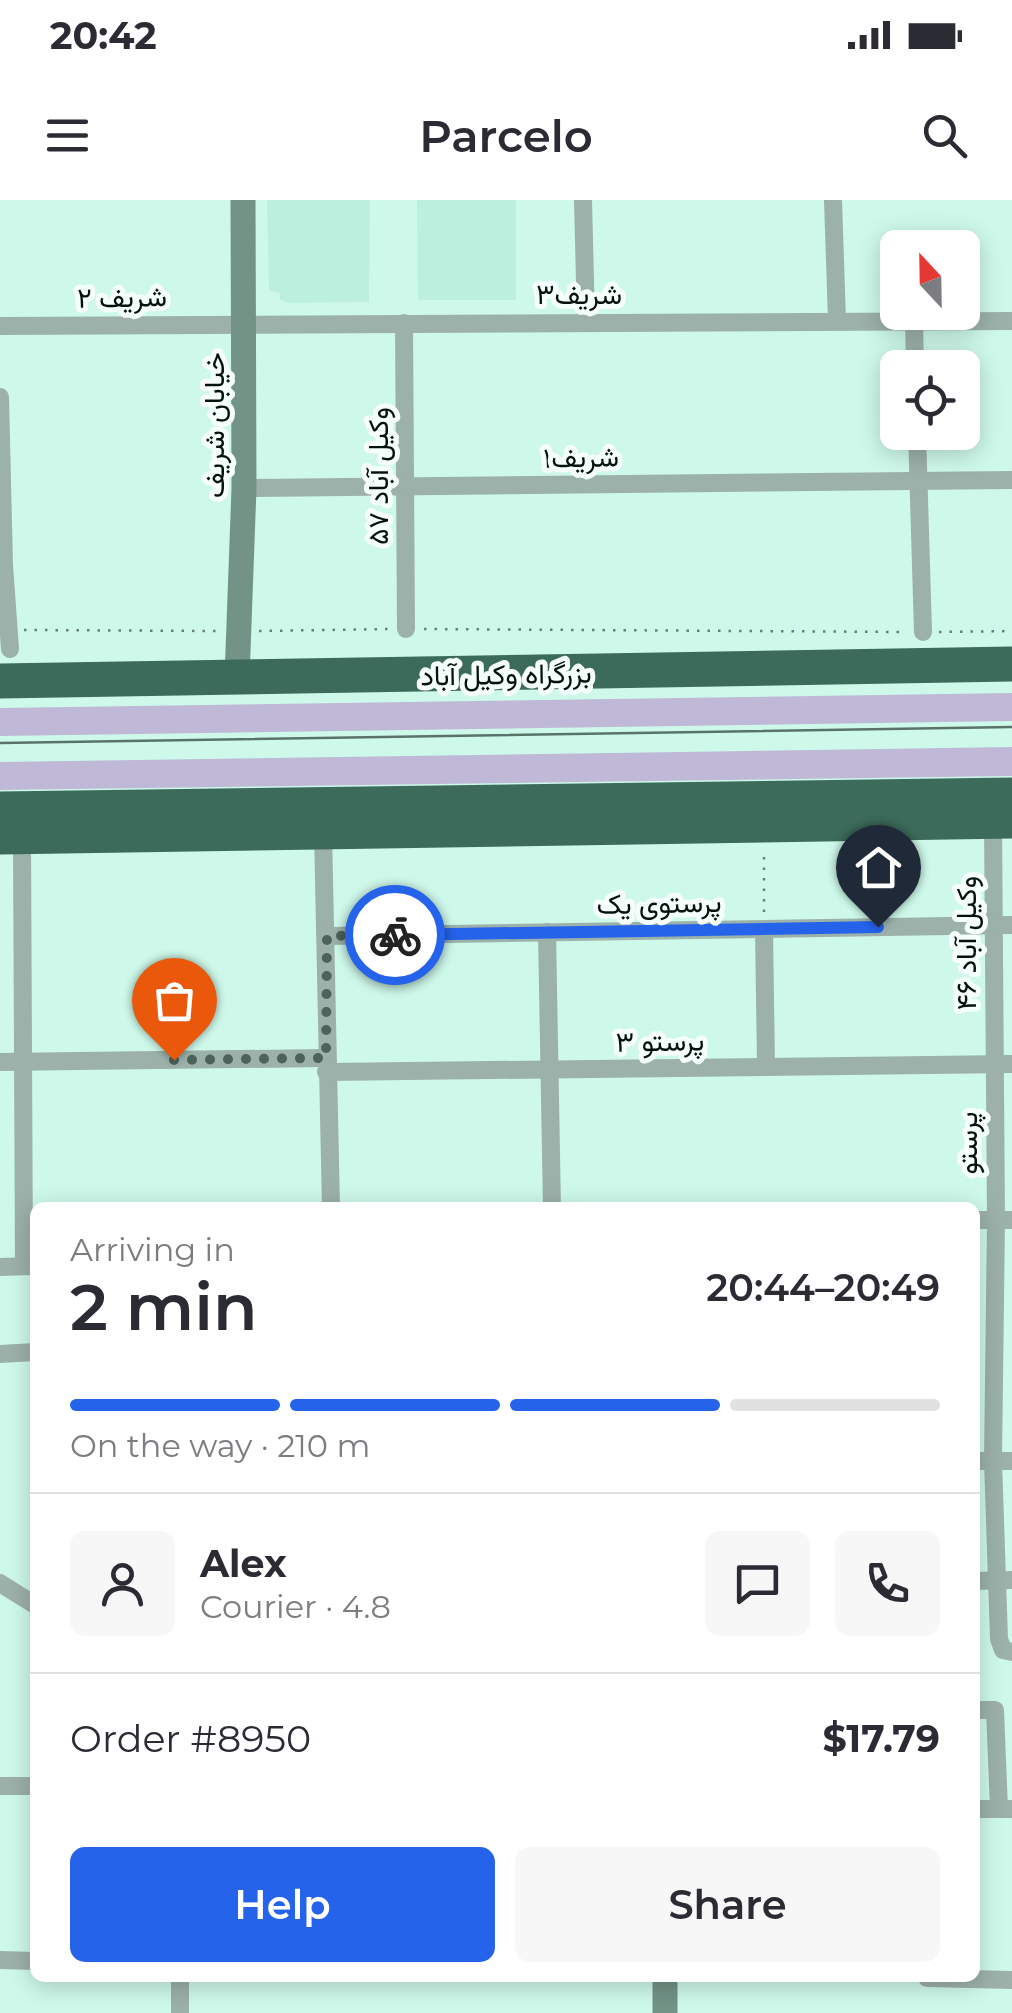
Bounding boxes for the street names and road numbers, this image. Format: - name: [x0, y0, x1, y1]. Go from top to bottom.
- street label: شریف٣: [536, 277, 622, 312]
- street label: شریف ۲: [77, 279, 167, 316]
- street label: خیابان شریف: [197, 352, 232, 498]
- street label: ۵۷ وکیل آباد: [361, 407, 396, 545]
- street label: شریف١: [543, 439, 619, 476]
- street label: بزرگراه وکیل آباد: [420, 656, 592, 693]
- street label: ۴۶ وکیل آباد: [949, 876, 984, 1010]
- street label: پرستوی یک: [596, 885, 722, 923]
- street label: پرستو ۳: [615, 1023, 705, 1061]
- street label: پرستو: [950, 1112, 986, 1174]

